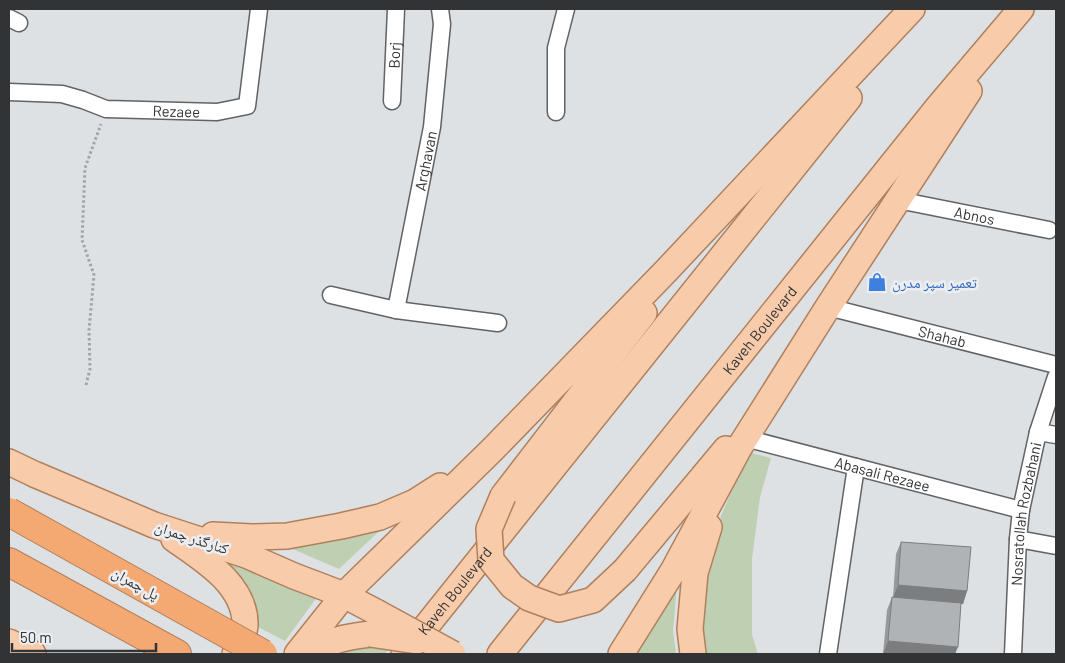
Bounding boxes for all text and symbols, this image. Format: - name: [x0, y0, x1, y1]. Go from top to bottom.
- street label: Borj: [384, 41, 404, 69]
- street label: Rezaee: [152, 101, 200, 121]
- street label: Arghavan: [411, 129, 440, 192]
- street label: Abnos: [953, 202, 996, 228]
- shop icon: تعمیر سپر مدرن: [866, 271, 888, 293]
- place label: تعمیر سپر مدرن: [892, 273, 977, 293]
- street label: Kaveh Boulevard: [719, 282, 800, 378]
- street label: Shahab: [917, 321, 968, 351]
- street label: Nosratollah Rozbahani: [1007, 440, 1045, 586]
- street label: Abasali Rezaee: [833, 453, 932, 495]
- street label: کنارگذر چمران: [152, 517, 231, 559]
- street label: Kaveh Boulevard: [414, 543, 495, 638]
- street label: پل چمران: [108, 563, 163, 605]
- scale bar: [12, 620, 156, 652]
- text: 50 m: [20, 628, 52, 646]

